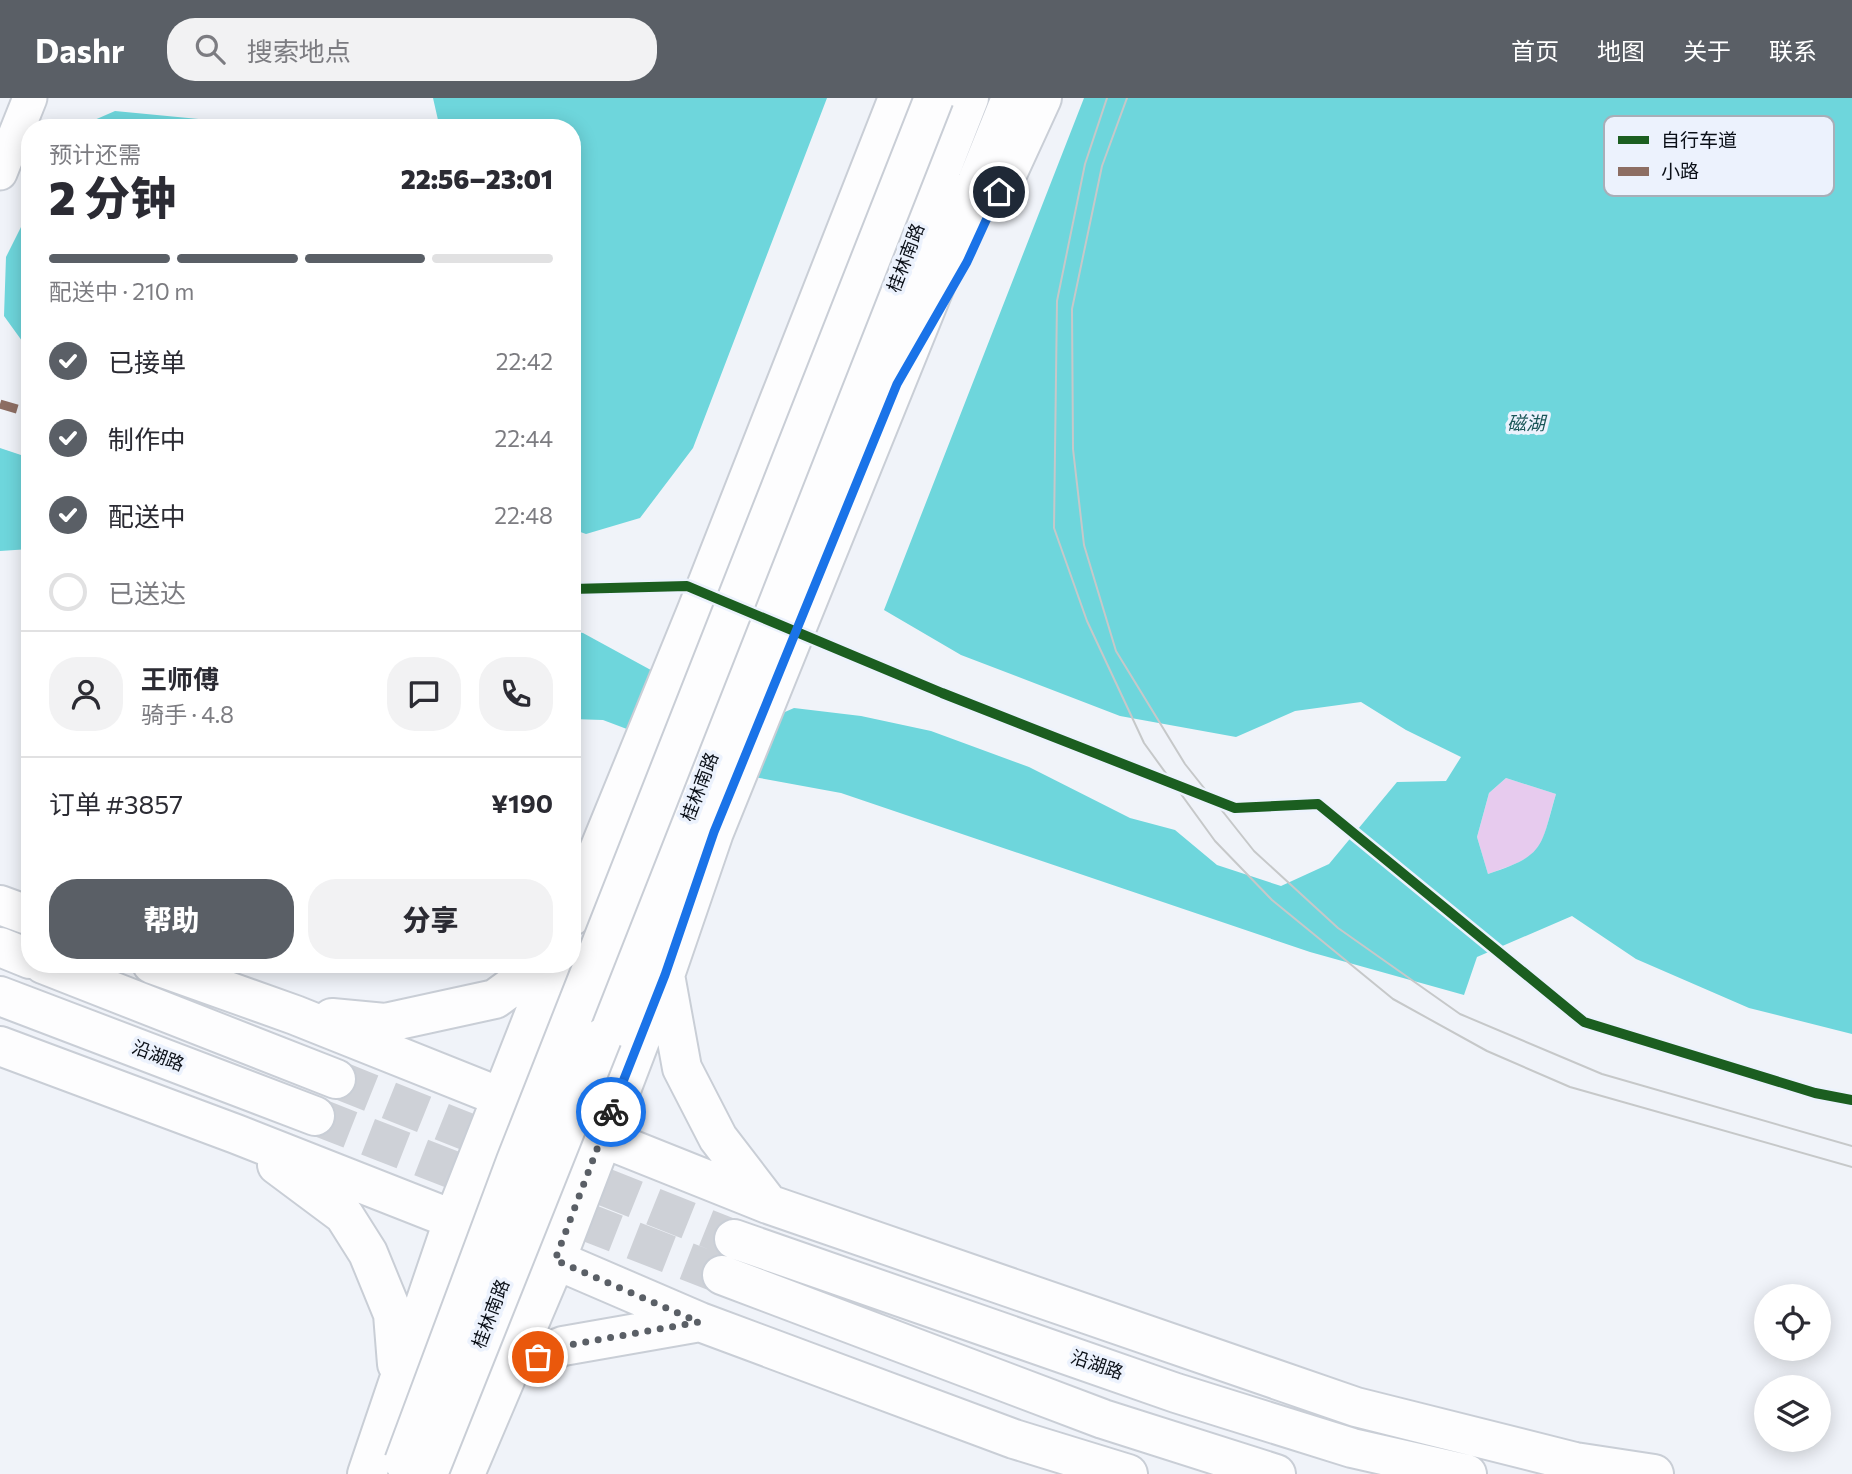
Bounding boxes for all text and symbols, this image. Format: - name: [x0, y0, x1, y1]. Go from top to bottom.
- search box: [167, 18, 657, 81]
- text: Dashr: [35, 29, 125, 70]
- icon: search: [191, 30, 229, 68]
- text: 搜索地点: [247, 35, 351, 66]
- text: 首页: [1511, 36, 1559, 65]
- text: 地图: [1597, 36, 1645, 65]
- text: 关于: [1683, 36, 1731, 65]
- text: 联系: [1769, 36, 1817, 65]
- legend: [1604, 116, 1834, 196]
- text: 自行车道: [1661, 128, 1737, 151]
- text: 预计还需: [49, 140, 141, 168]
- text: 小路: [1661, 159, 1699, 182]
- pin: [969, 162, 1029, 222]
- text: 22:56–23:01: [401, 163, 553, 194]
- text: 2 分钟: [49, 168, 176, 224]
- icon: home: [980, 173, 1018, 211]
- street label: 桂林南路: [882, 220, 928, 295]
- text: 配送中 · 210 m: [49, 277, 194, 305]
- icon: check: [49, 342, 87, 380]
- text: 已接单: [108, 346, 186, 377]
- text: 22:42: [496, 347, 553, 375]
- water label: 磁湖: [1507, 411, 1548, 434]
- icon: check: [49, 419, 87, 457]
- text: 制作中: [108, 423, 186, 454]
- text: 22:44: [494, 424, 553, 452]
- icon: check: [49, 496, 87, 534]
- text: 配送中: [108, 500, 186, 531]
- text: 22:48: [494, 501, 553, 529]
- text: 已送达: [108, 577, 186, 608]
- button: person: [49, 657, 123, 731]
- button: chat: [387, 657, 461, 731]
- button: phone: [479, 657, 553, 731]
- text: 王师傅: [141, 663, 219, 694]
- text: 骑手 · 4.8: [141, 700, 234, 728]
- street label: 桂林南路: [676, 749, 722, 824]
- text: ¥190: [491, 787, 553, 818]
- text: 订单 #3857: [49, 788, 183, 819]
- button: 帮助: [49, 879, 294, 959]
- button: 分享: [308, 879, 553, 959]
- street label: 沿湖路: [129, 1035, 188, 1075]
- courier: [576, 1077, 646, 1147]
- icon: bike: [592, 1093, 630, 1131]
- street label: 桂林南路: [467, 1276, 513, 1351]
- map controls: [1754, 1284, 1831, 1452]
- button: locate: [1754, 1284, 1831, 1361]
- pin: [508, 1327, 568, 1387]
- icon: bag: [519, 1338, 557, 1376]
- street label: 沿湖路: [1068, 1345, 1126, 1383]
- button: layers: [1754, 1375, 1831, 1452]

